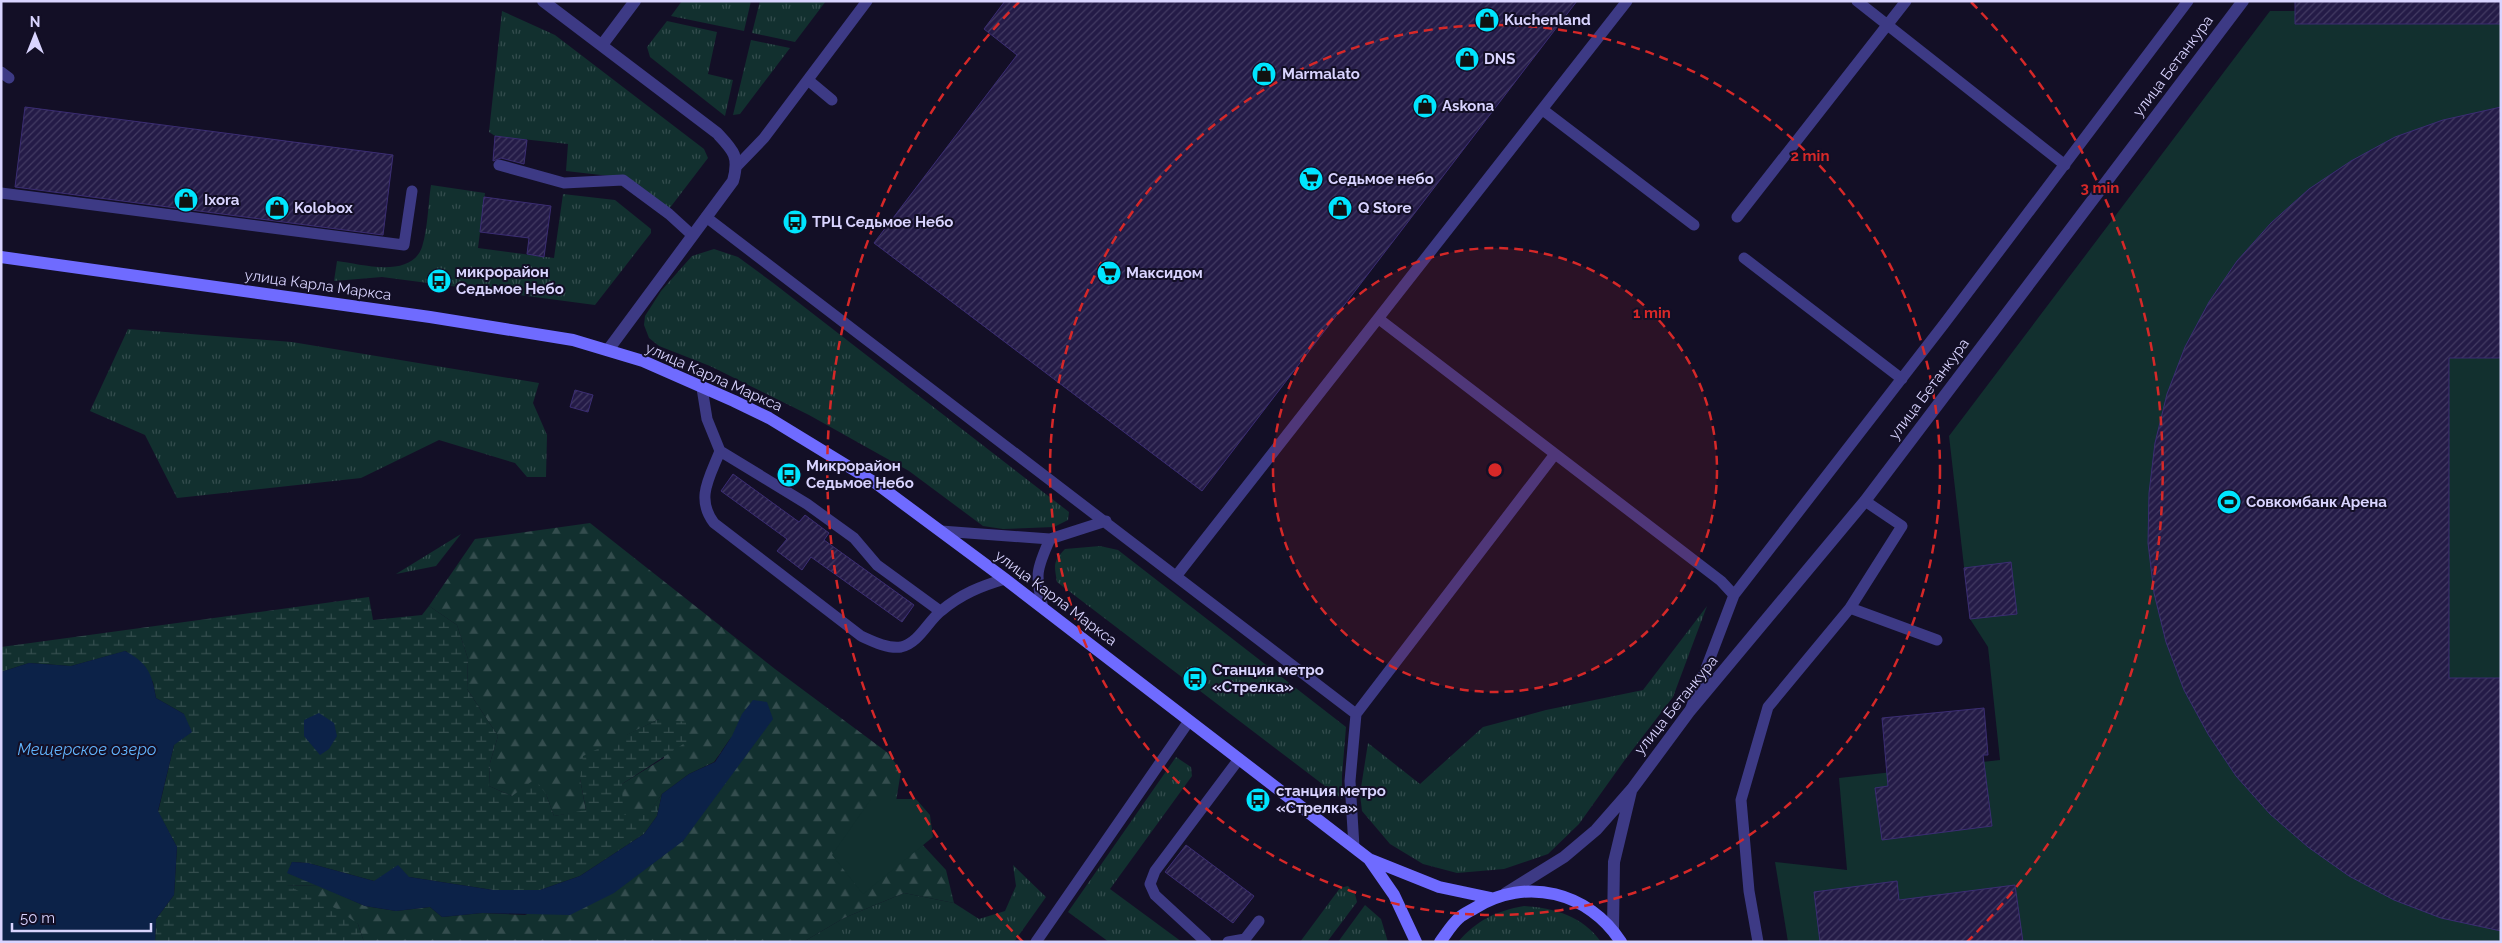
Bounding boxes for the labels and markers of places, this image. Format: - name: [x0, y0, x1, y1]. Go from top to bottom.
- shop icon: Kuchenland: [1474, 7, 1500, 33]
- place label: Kuchenland: [1504, 11, 1591, 29]
- shop icon: DNS: [1454, 46, 1480, 72]
- place label: DNS: [1484, 50, 1515, 68]
- shop icon: Marmalato: [1251, 61, 1277, 87]
- place label: Marmalato: [1282, 65, 1360, 83]
- shop icon: Askona: [1412, 93, 1438, 119]
- place label: Askona: [1442, 97, 1494, 115]
- supermarket icon: Седьмое небо: [1298, 166, 1324, 192]
- place label: Седьмое небо: [1328, 170, 1434, 188]
- shop icon: Ixora: [173, 187, 199, 213]
- place label: Ixora: [204, 191, 240, 209]
- shop icon: Kolobox: [264, 195, 290, 221]
- shop icon: Q Store: [1327, 195, 1353, 221]
- place label: Kolobox: [294, 199, 353, 217]
- place label: Q Store: [1358, 199, 1411, 217]
- bus stop icon: ТРЦ Седьмое Небо: [782, 209, 808, 235]
- place label: ТРЦ Седьмое Небо: [812, 213, 953, 231]
- supermarket icon: Максидом: [1096, 260, 1122, 286]
- place label: микрорайон Седьмое Небо: [456, 263, 564, 298]
- place label: Максидом: [1126, 264, 1203, 282]
- bus stop icon: микрорайон Седьмое Небо: [426, 268, 452, 294]
- place label: Микрорайон Седьмое Небо: [806, 457, 914, 492]
- centre of rings: [1486, 461, 1504, 479]
- bus stop icon: Микрорайон Седьмое Небо: [776, 462, 802, 488]
- sports icon: Совкомбанк Арена: [2216, 489, 2242, 515]
- place label: Совкомбанк Арена: [2246, 493, 2387, 511]
- place label: Станция метро «Стрелка»: [1212, 661, 1324, 696]
- bus stop icon: Станция метро «Стрелка»: [1182, 666, 1208, 692]
- place label: станция метро «Стрелка»: [1276, 782, 1386, 817]
- bus stop icon: станция метро «Стрелка»: [1245, 787, 1271, 813]

